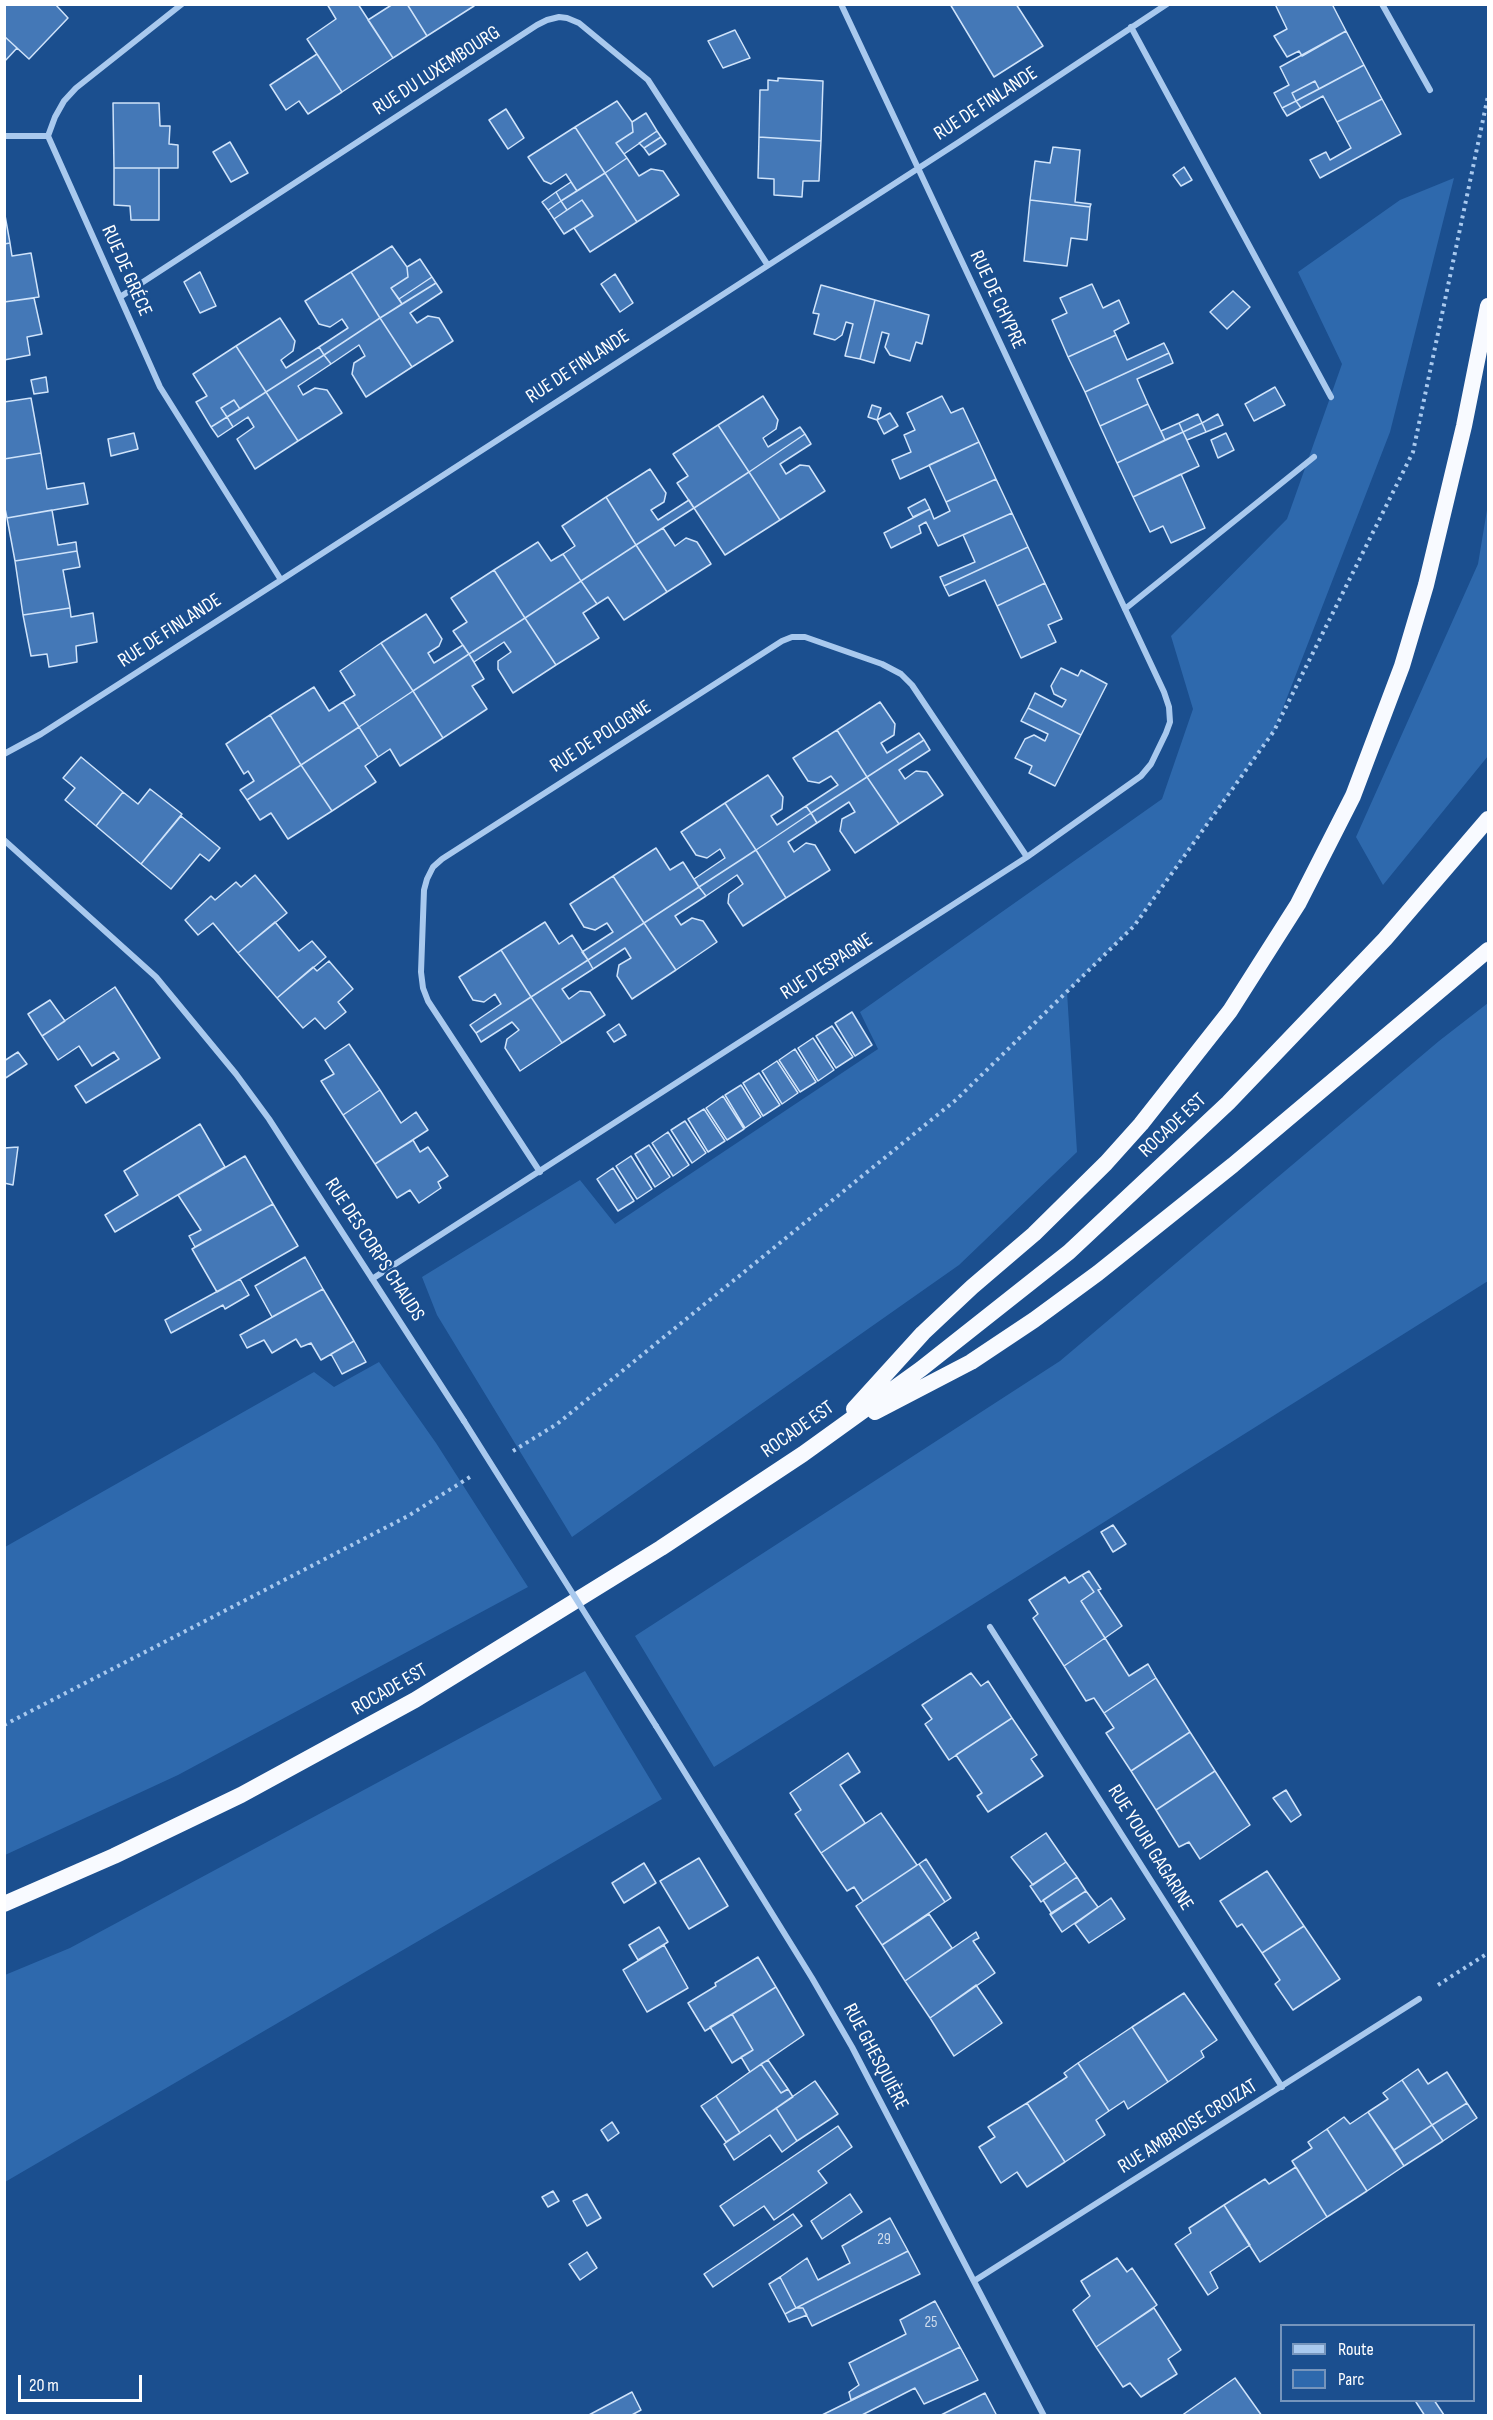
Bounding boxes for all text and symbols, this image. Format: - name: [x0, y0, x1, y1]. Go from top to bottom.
- street label: RUE DU LUXEMBOURG: [369, 21, 505, 121]
- street label: RUE DE FINLANDE: [930, 62, 1042, 146]
- street label: RUE DE GRÉCE: [95, 222, 157, 320]
- street label: RUE DE CHYPRE: [964, 247, 1030, 353]
- street label: RUE DE FINLANDE: [522, 325, 634, 409]
- street label: RUE DE FINLANDE: [114, 589, 226, 673]
- street label: RUE DE POLOGNE: [546, 696, 656, 778]
- street label: RUE D'ESPAGNE: [776, 928, 878, 1006]
- street label: ROCADE EST: [1134, 1089, 1212, 1163]
- street label: RUE DES CORPS CHAUDS: [319, 1174, 429, 1326]
- street label: ROCADE EST: [757, 1396, 839, 1464]
- street label: ROCADE EST: [348, 1659, 432, 1721]
- street label: RUE YOURI GAGARINE: [1102, 1781, 1198, 1915]
- street label: RUE GHESQUIÈRE: [837, 2000, 913, 2114]
- street label: RUE AMBROISE CROIZAT: [1114, 2075, 1262, 2179]
- house number: 29: [877, 2230, 891, 2250]
- house number: 25: [924, 2313, 938, 2333]
- legend: [1280, 2324, 1475, 2402]
- text: Route: [1338, 2339, 1374, 2360]
- scale bar: [21, 2363, 146, 2401]
- text: Parc: [1338, 2369, 1364, 2390]
- text: 20 m: [29, 2375, 59, 2396]

